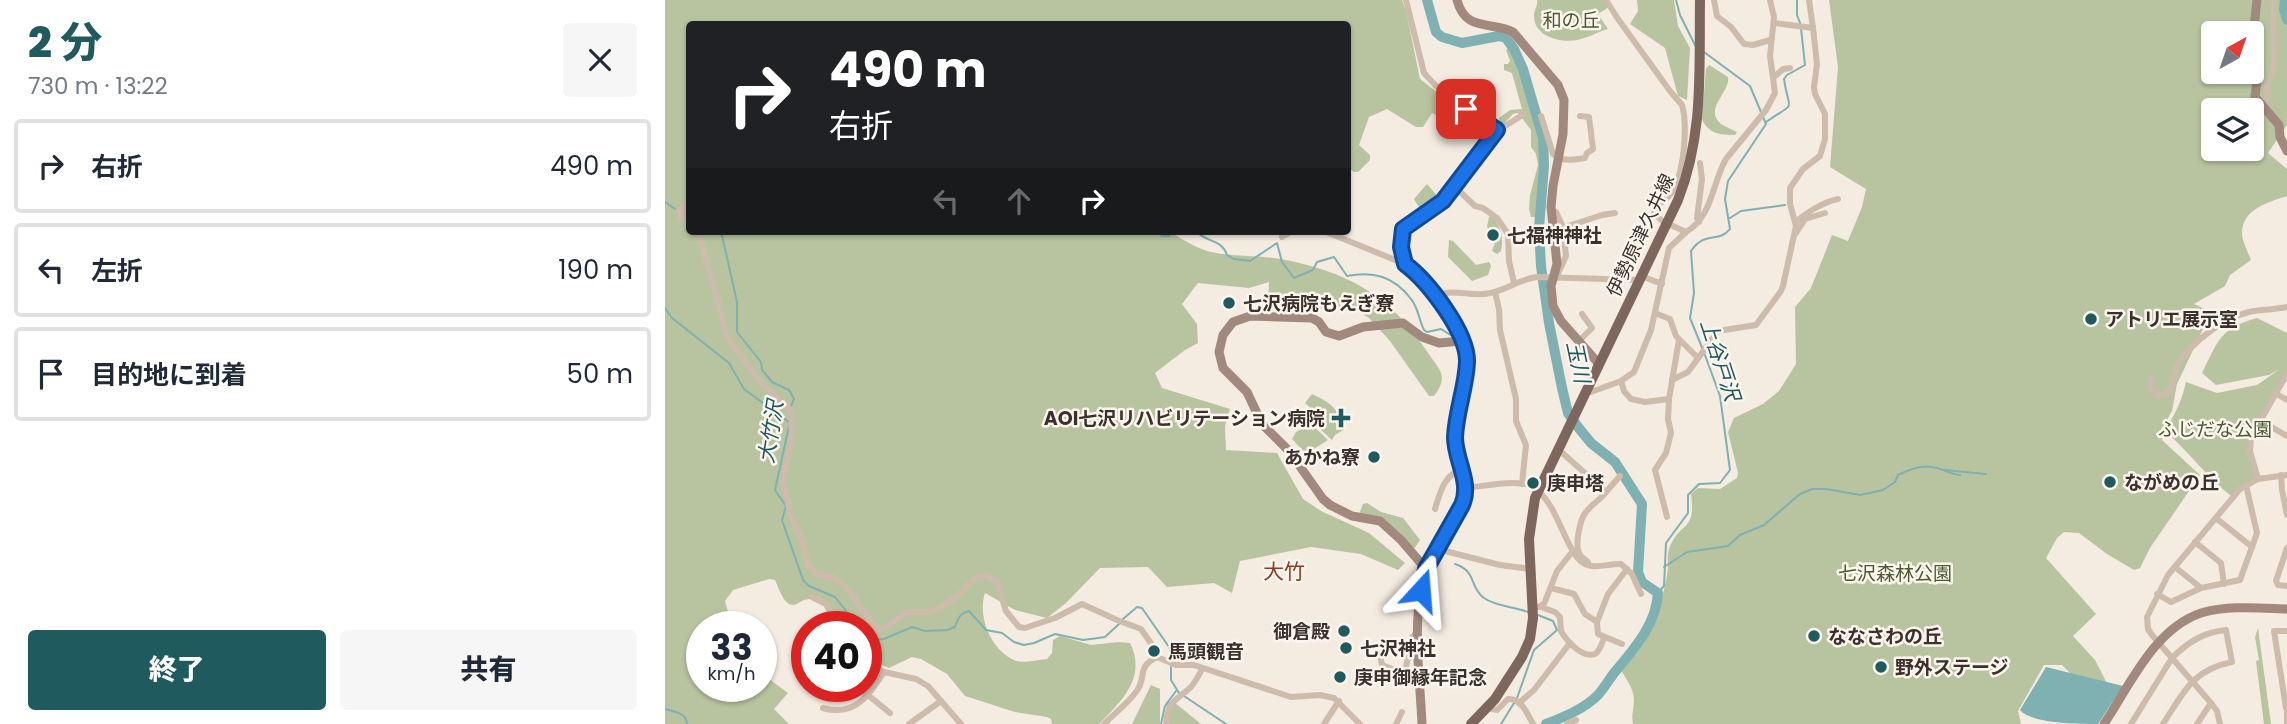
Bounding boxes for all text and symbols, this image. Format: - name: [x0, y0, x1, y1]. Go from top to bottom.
- park label: 和の丘: [1542, 7, 1600, 34]
- text: 2 分: [28, 13, 102, 72]
- north arrow: [2201, 21, 2265, 84]
- map controls: [2201, 21, 2264, 161]
- button: close: [563, 23, 637, 97]
- text: 490 m: [829, 36, 987, 104]
- icon: right: [714, 49, 805, 140]
- text: 730 m · 13:22: [28, 70, 168, 102]
- pin: [1436, 79, 1496, 139]
- icon: arrive: [1447, 90, 1485, 128]
- button: layers: [2201, 98, 2264, 161]
- text: 右折: [829, 103, 893, 148]
- icon: right: [32, 147, 70, 185]
- text: 490 m: [550, 148, 633, 184]
- text: 右折: [91, 149, 143, 185]
- street label: 伊勢原津久井線: [1600, 169, 1681, 301]
- icon: left: [927, 182, 965, 220]
- icon: ahead: [1000, 182, 1038, 220]
- icon: right: [1073, 182, 1111, 220]
- place label: 七福神神社: [1507, 222, 1602, 249]
- marker: 七福神神社: [1485, 227, 1501, 243]
- icon: left: [32, 251, 70, 289]
- text: 190 m: [558, 252, 633, 288]
- text: 左折: [91, 253, 143, 289]
- place label: 七沢病院もえぎ寮: [1243, 290, 1394, 317]
- marker: 七沢病院もえぎ寮: [1221, 295, 1237, 311]
- place label: アトリエ展示室: [2105, 306, 2238, 333]
- marker: アトリエ展示室: [2083, 311, 2099, 327]
- water label: 上谷戸沢: [1694, 315, 1748, 407]
- water label: 玉川: [1560, 338, 1597, 387]
- icon: arrive: [32, 355, 70, 393]
- text: 50 m: [567, 356, 633, 392]
- text: 目的地に到着: [91, 357, 247, 393]
- water label: 大竹沢: [751, 396, 790, 465]
- place label: AOI七沢リハビリテーション病院: [1044, 405, 1325, 432]
- marker: AOI七沢リハビリテーション病院: [1331, 408, 1351, 428]
- park label: ふじだな公園: [2158, 416, 2272, 443]
- place label: あかね寮: [1284, 444, 1360, 471]
- marker: あかね寮: [1366, 449, 1382, 465]
- place label: ながめの丘: [2124, 469, 2219, 496]
- place label: 庚申塔: [1547, 470, 1604, 497]
- marker: ながめの丘: [2102, 474, 2118, 490]
- marker: 庚申塔: [1525, 475, 1541, 491]
- position arrow: [1384, 553, 1458, 627]
- district label: 大竹: [1263, 557, 1305, 586]
- park label: 七沢森林公園: [1838, 560, 1952, 587]
- speed limit sign: 40: [791, 611, 882, 702]
- place label: 御倉殿: [1273, 618, 1330, 645]
- text: 33: [710, 623, 753, 672]
- marker: 御倉殿: [1336, 623, 1352, 639]
- place label: ななさわの丘: [1828, 623, 1942, 650]
- marker: ななさわの丘: [1806, 628, 1822, 644]
- button: 終了: [28, 630, 326, 710]
- button: 共有: [340, 630, 637, 710]
- place label: 七沢神社: [1360, 635, 1436, 662]
- place label: 馬頭観音: [1168, 638, 1244, 665]
- marker: 七沢神社: [1338, 640, 1354, 656]
- marker: 馬頭観音: [1146, 643, 1162, 659]
- place label: 野外ステージ: [1895, 654, 2009, 681]
- marker: 野外ステージ: [1873, 659, 1889, 675]
- text: km/h: [708, 661, 755, 686]
- place label: 庚申御縁年記念: [1354, 664, 1487, 691]
- marker: 庚申御縁年記念: [1332, 669, 1348, 685]

